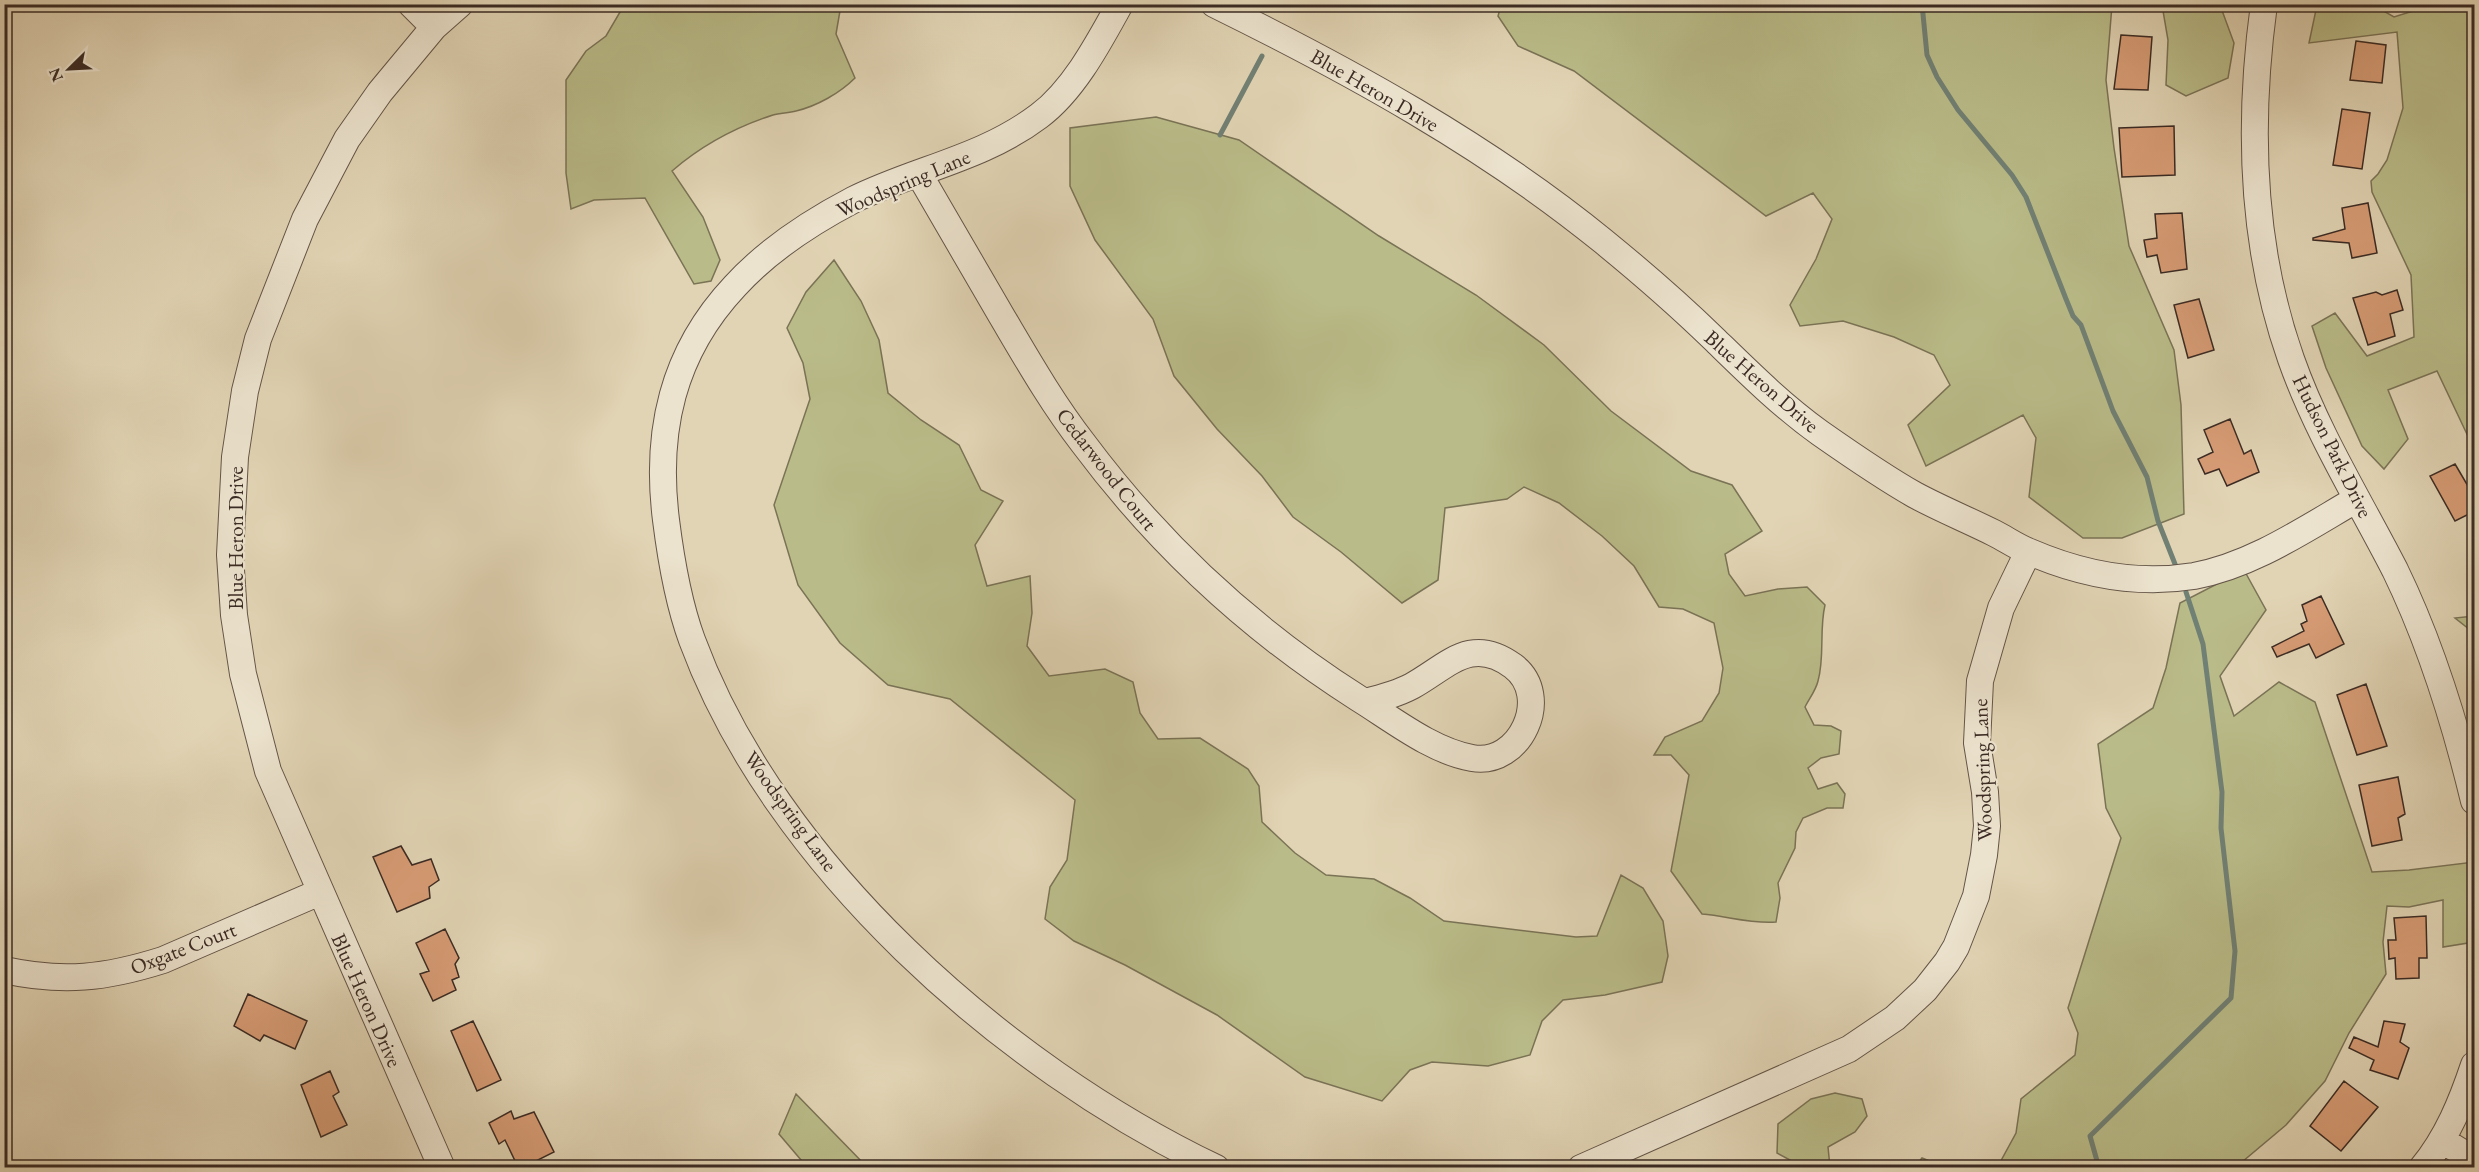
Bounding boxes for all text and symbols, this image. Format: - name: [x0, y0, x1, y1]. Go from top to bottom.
- north arrow: [39, 39, 99, 99]
- street label: Blue Heron Drive: [1306, 42, 1444, 138]
- text: N: [44, 65, 68, 85]
- street label: Woodspring Lane: [832, 143, 974, 223]
- street label: Blue Heron Drive: [1699, 324, 1825, 438]
- street label: Hudson Park Drive: [2287, 370, 2379, 522]
- street label: Cedarwood Court: [1051, 402, 1164, 536]
- street label: Blue Heron Drive: [222, 466, 249, 610]
- street label: Woodspring Lane: [1966, 698, 1998, 842]
- street label: Woodspring Lane: [738, 745, 844, 877]
- street label: Oxgate Court: [126, 915, 240, 981]
- street label: Blue Heron Drive: [325, 929, 409, 1071]

